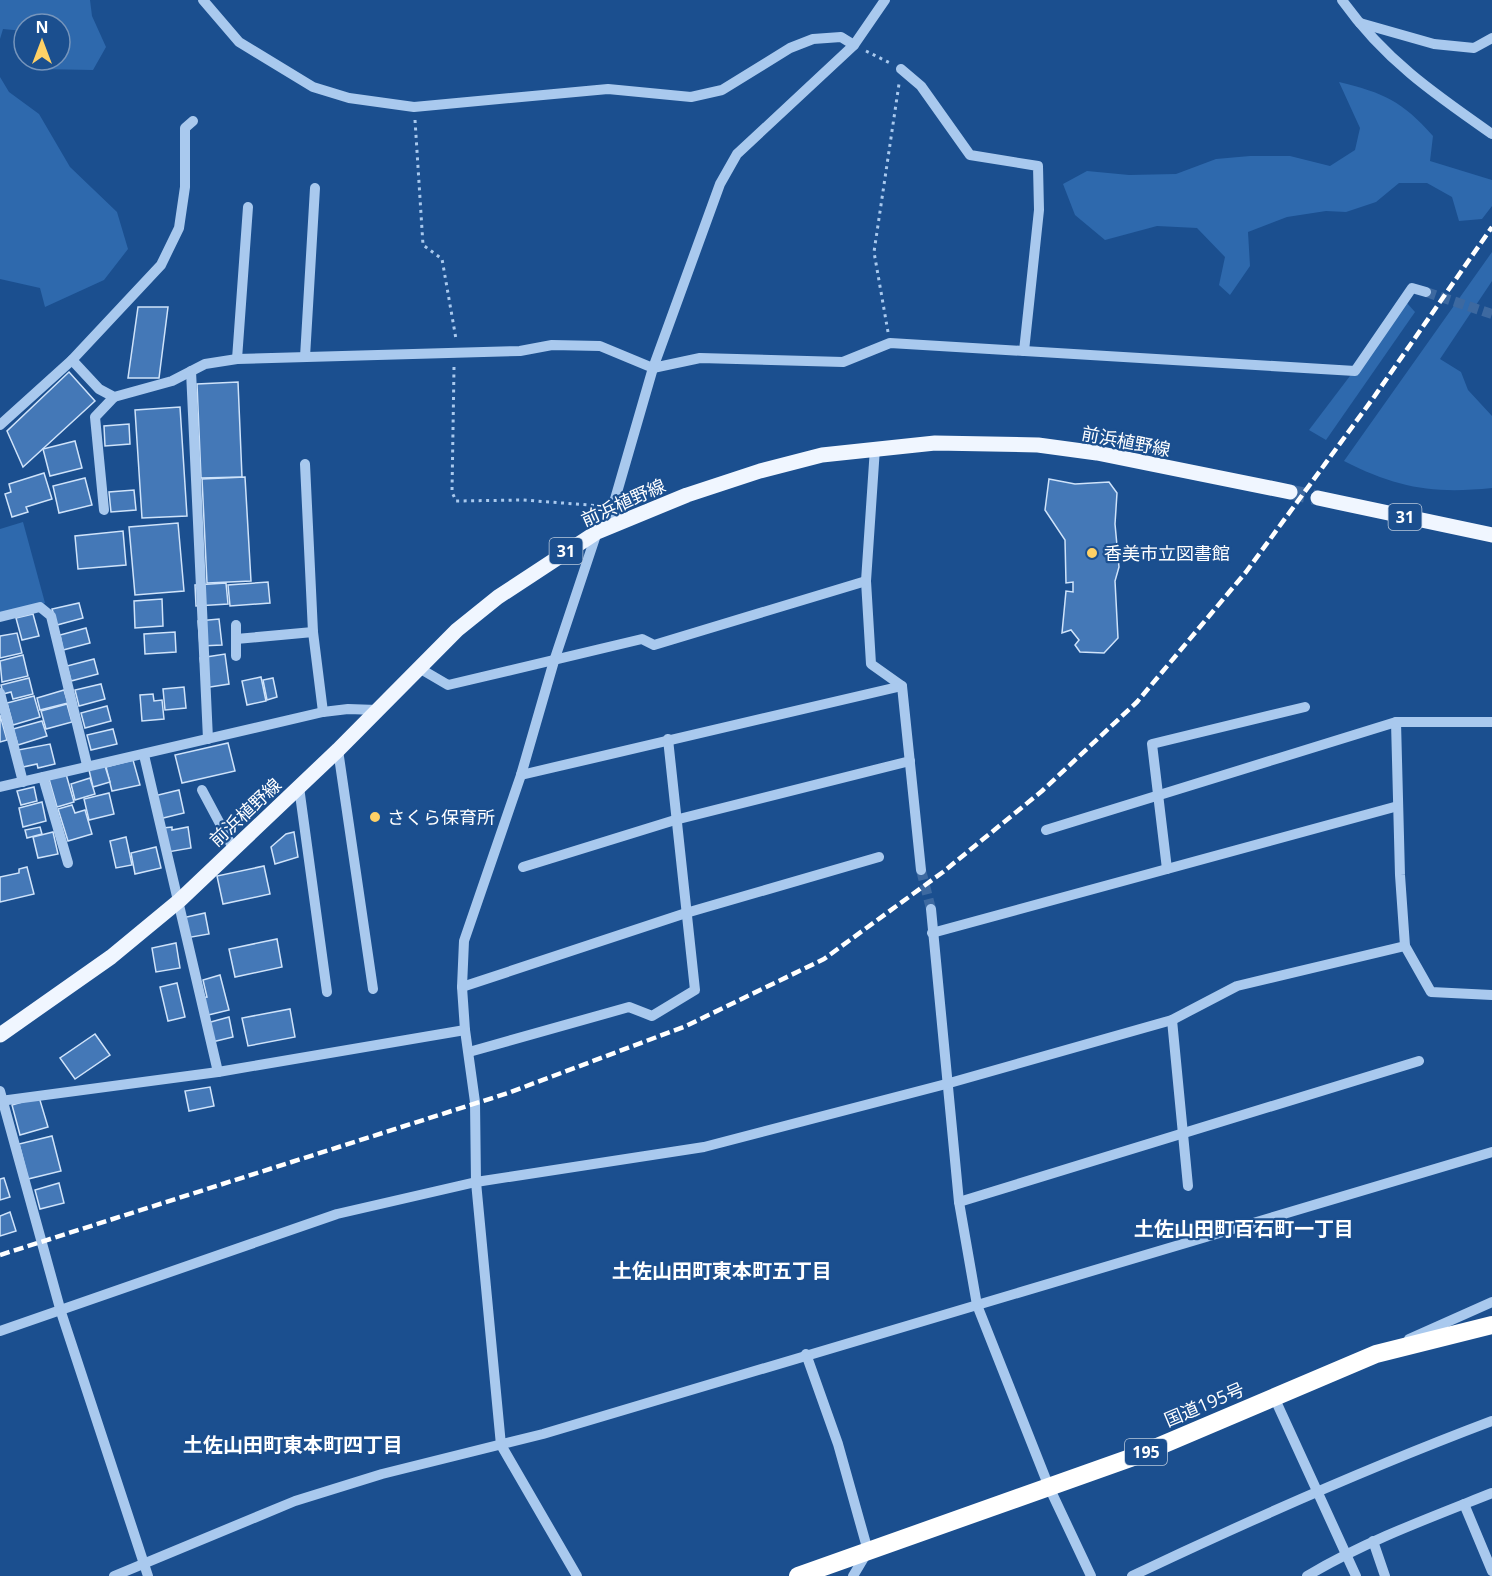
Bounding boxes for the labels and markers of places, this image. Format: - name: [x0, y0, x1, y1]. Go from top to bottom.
- place label: 香美市立図書館: [1104, 541, 1230, 565]
- marker: 香美市立図書館: [1085, 546, 1099, 560]
- place label: さくら保育所: [387, 805, 495, 829]
- marker: さくら保育所: [368, 810, 382, 824]

